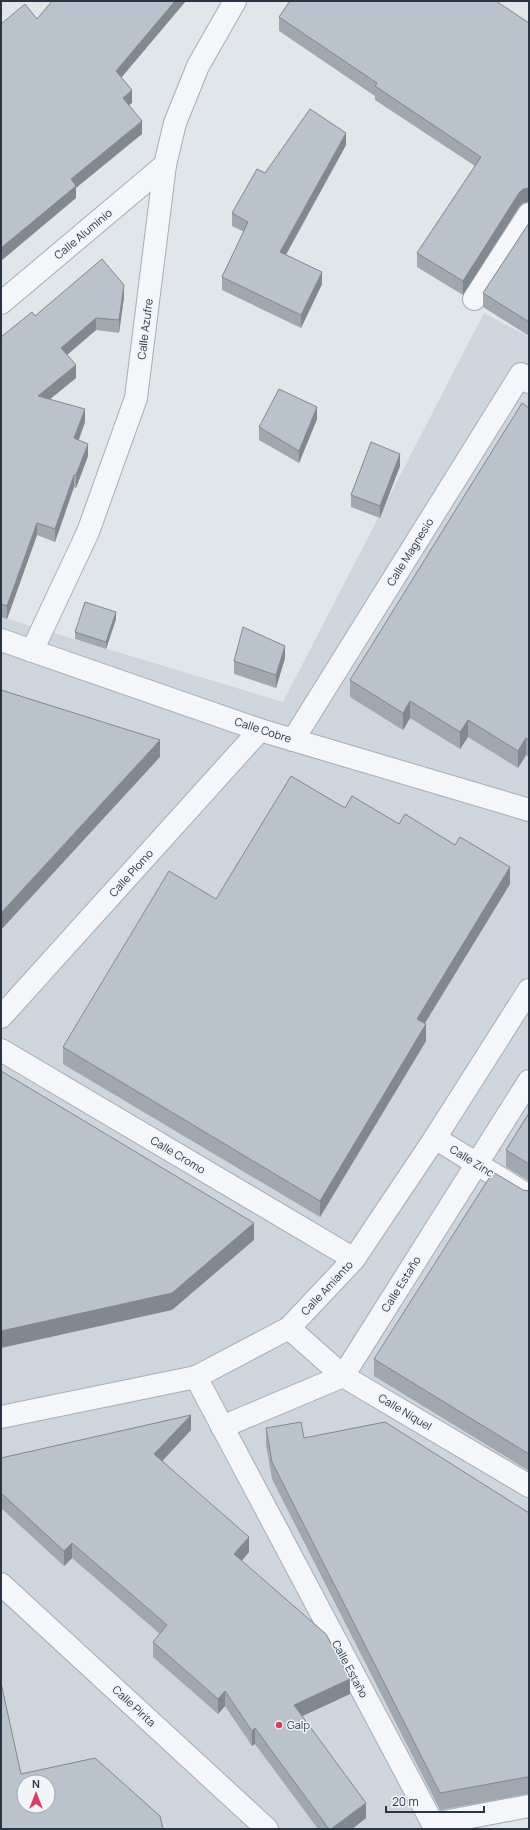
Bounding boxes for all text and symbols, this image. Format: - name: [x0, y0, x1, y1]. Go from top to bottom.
- street label: Calle Aluminio: [51, 205, 115, 262]
- street label: Calle Azufre: [133, 297, 156, 360]
- street label: Calle Magnesio: [383, 515, 437, 589]
- street label: Calle Cobre: [233, 713, 294, 746]
- street label: Calle Plomo: [105, 845, 156, 900]
- street label: Calle Cromo: [148, 1132, 209, 1177]
- street label: Calle Zinc: [447, 1141, 497, 1180]
- street label: Calle Estaño: [377, 1252, 424, 1315]
- street label: Calle Amianto: [297, 1257, 356, 1318]
- street label: Calle Níquel: [376, 1390, 435, 1433]
- street label: Calle Estaño: [329, 1637, 372, 1701]
- street label: Calle Pirita: [109, 1682, 159, 1730]
- place label: Galp: [287, 1717, 310, 1732]
- marker: Galp: [274, 1720, 284, 1730]
- north arrow: [16, 1774, 56, 1814]
- text: N: [32, 1776, 40, 1791]
- scale bar: [386, 1788, 484, 1814]
- text: 20 m: [392, 1793, 419, 1810]

